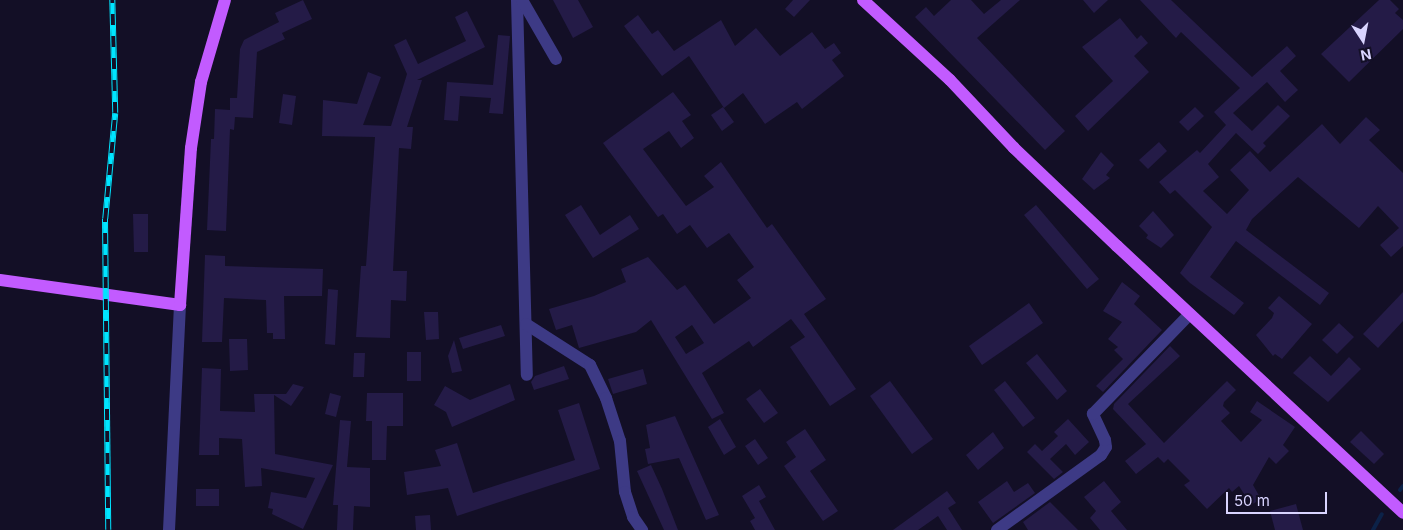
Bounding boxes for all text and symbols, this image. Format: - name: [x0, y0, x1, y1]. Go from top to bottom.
- north arrow: [1338, 15, 1388, 65]
- text: N: [1359, 46, 1373, 65]
- scale bar: [1228, 482, 1329, 514]
- text: 50 m: [1234, 491, 1270, 510]

